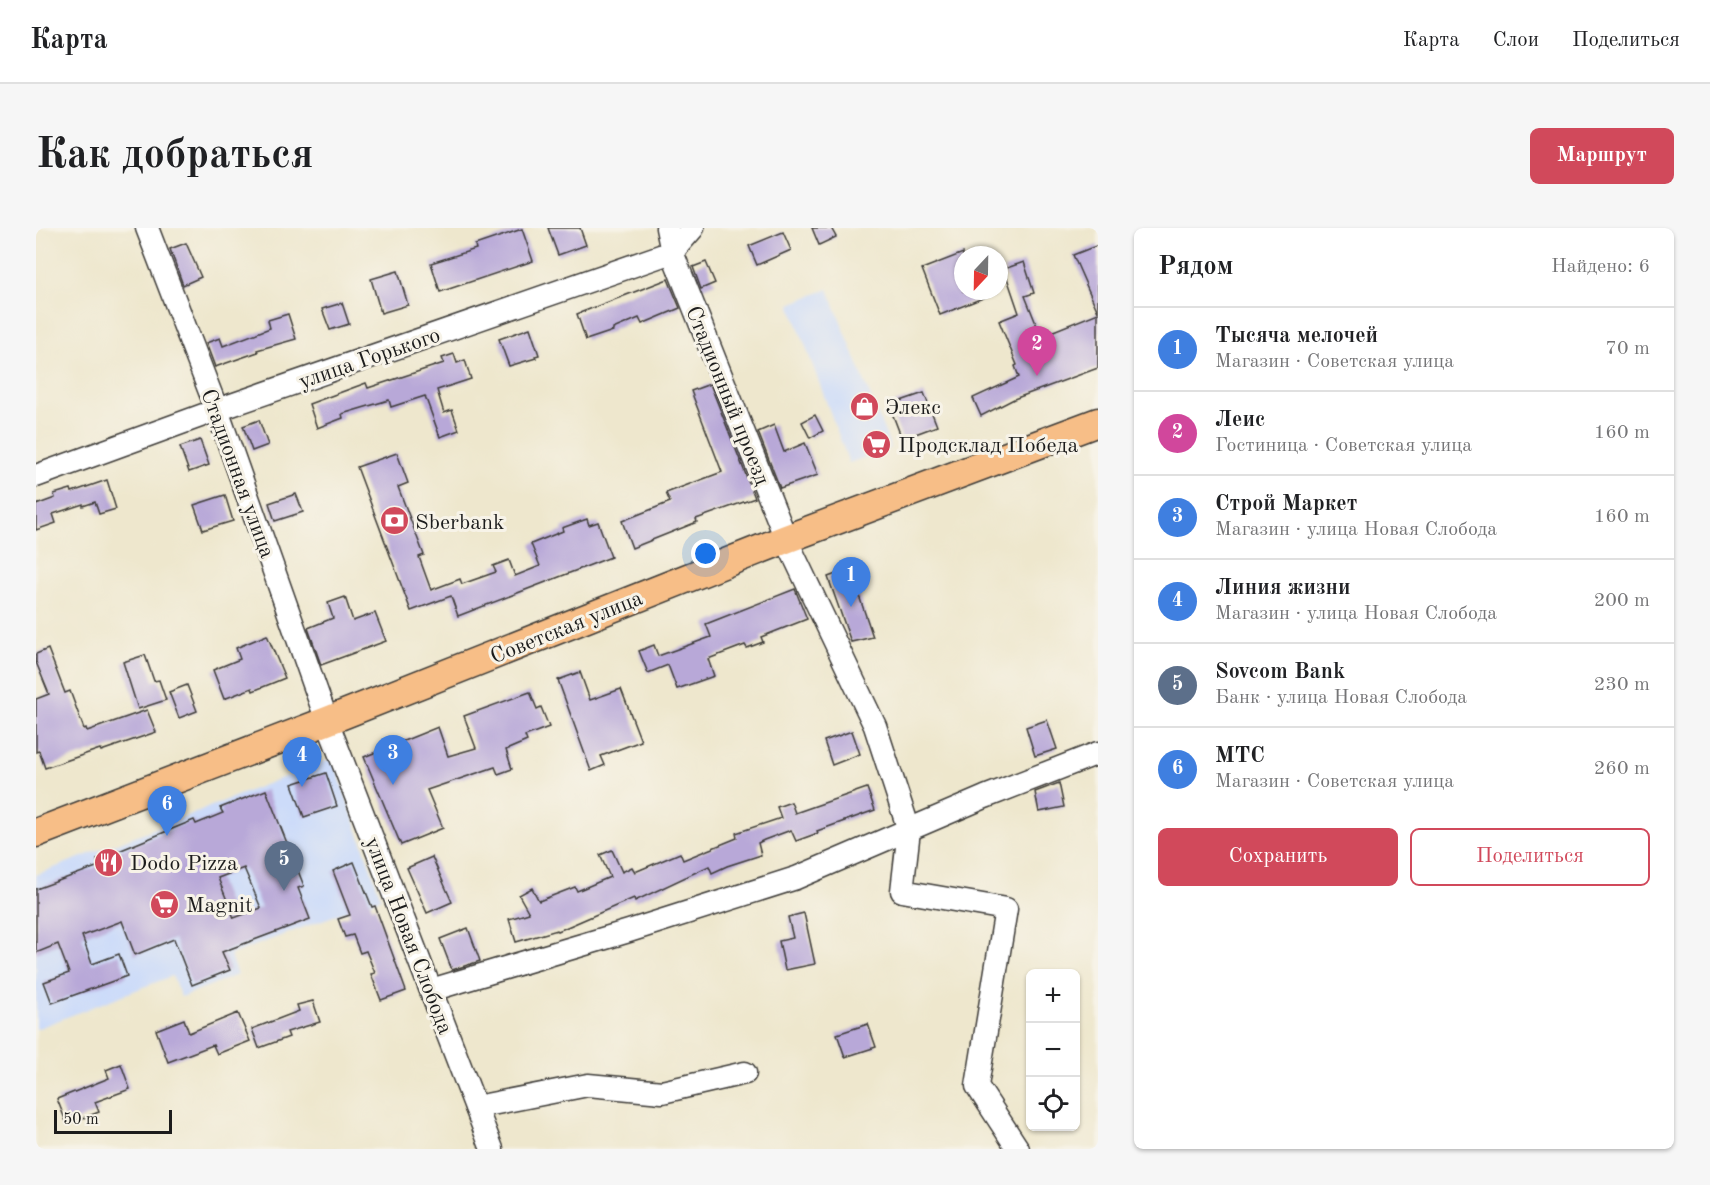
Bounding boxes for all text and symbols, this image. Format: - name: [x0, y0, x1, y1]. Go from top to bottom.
- text: Карта: [30, 27, 108, 55]
- text: Карта: [1403, 30, 1460, 51]
- text: Слои: [1493, 30, 1539, 51]
- text: Поделиться: [1572, 30, 1680, 51]
- button: Маршрут: [1530, 128, 1674, 184]
- text: Как добраться: [36, 135, 313, 177]
- north arrow: [954, 246, 1008, 300]
- text: Рядом: [1158, 254, 1233, 280]
- text: Найдено: 6: [1551, 257, 1650, 277]
- street label: Стадионный проезд: [681, 303, 773, 489]
- street label: улица Горького: [296, 324, 443, 393]
- text: Тысяча мелочей: [1215, 325, 1378, 347]
- pin: 2: [1018, 326, 1056, 376]
- text: 1: [1172, 339, 1183, 359]
- text: 70 m: [1605, 339, 1650, 359]
- text: Магазин · Советская улица: [1215, 352, 1454, 372]
- street label: Стадионная улица: [196, 386, 278, 561]
- shop icon: Элекс: [848, 390, 880, 422]
- place label: Элекс: [885, 397, 941, 419]
- text: Леис: [1215, 409, 1265, 431]
- text: 2: [1172, 423, 1183, 443]
- text: 160 m: [1594, 423, 1650, 443]
- supermarket icon: Продсклад Победа: [861, 428, 893, 460]
- place label: Продсклад Победа: [898, 435, 1078, 457]
- text: Гостиница · Советская улица: [1215, 436, 1472, 456]
- text: Строй Маркет: [1215, 493, 1357, 515]
- bank icon: Sberbank: [378, 505, 410, 537]
- text: 3: [1172, 507, 1183, 527]
- text: 160 m: [1594, 507, 1650, 527]
- place label: Sberbank: [415, 512, 505, 534]
- text: Магазин · улица Новая Слобода: [1215, 520, 1497, 540]
- your location: [691, 539, 720, 568]
- pin: 1: [832, 558, 870, 607]
- text: Линия жизни: [1215, 577, 1351, 599]
- street label: Советская улица: [487, 587, 646, 668]
- text: 4: [1172, 591, 1183, 611]
- text: 200 m: [1594, 591, 1650, 611]
- text: Магазин · улица Новая Слобода: [1215, 604, 1497, 624]
- text: Sovcom Bank: [1215, 661, 1345, 683]
- text: 5: [1172, 675, 1183, 695]
- text: 230 m: [1594, 675, 1650, 695]
- text: Банк · улица Новая Слобода: [1215, 688, 1467, 708]
- pin: 3: [374, 736, 412, 785]
- pin: 4: [282, 738, 322, 787]
- text: МТС: [1215, 745, 1265, 767]
- text: 6: [1172, 759, 1183, 779]
- text: 260 m: [1594, 759, 1650, 779]
- text: Магазин · Советская улица: [1215, 772, 1454, 792]
- pin: 6: [148, 786, 186, 836]
- button: Сохранить: [1158, 828, 1398, 886]
- button: Поделиться: [1410, 828, 1650, 886]
- street label: улица Новая Слобода: [360, 834, 456, 1037]
- pin: 5: [264, 842, 304, 891]
- restaurant icon: Dodo Pizza: [93, 846, 125, 878]
- place label: Dodo Pizza: [130, 853, 238, 875]
- supermarket icon: Magnit: [149, 888, 181, 920]
- place label: Magnit: [186, 895, 253, 917]
- map controls: [1026, 969, 1080, 1131]
- button: +: [1026, 969, 1080, 1023]
- button: −: [1026, 1023, 1080, 1077]
- button: locate: [1026, 1077, 1080, 1131]
- scale bar: [54, 1107, 172, 1134]
- text: 50 m: [63, 1112, 99, 1128]

